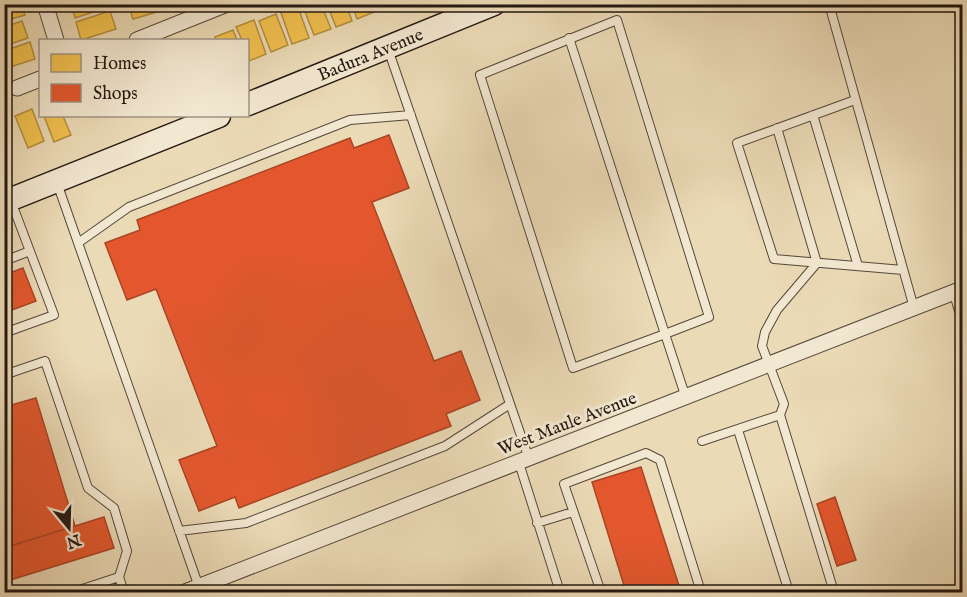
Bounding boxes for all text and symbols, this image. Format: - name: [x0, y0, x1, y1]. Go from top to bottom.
- street label: Badura Avenue: [315, 24, 427, 87]
- legend: [39, 39, 249, 117]
- text: Homes: [93, 53, 146, 76]
- text: Shops: [93, 83, 138, 106]
- street label: West Maule Avenue: [495, 387, 640, 461]
- north arrow: [39, 498, 99, 558]
- text: N: [63, 528, 84, 552]

